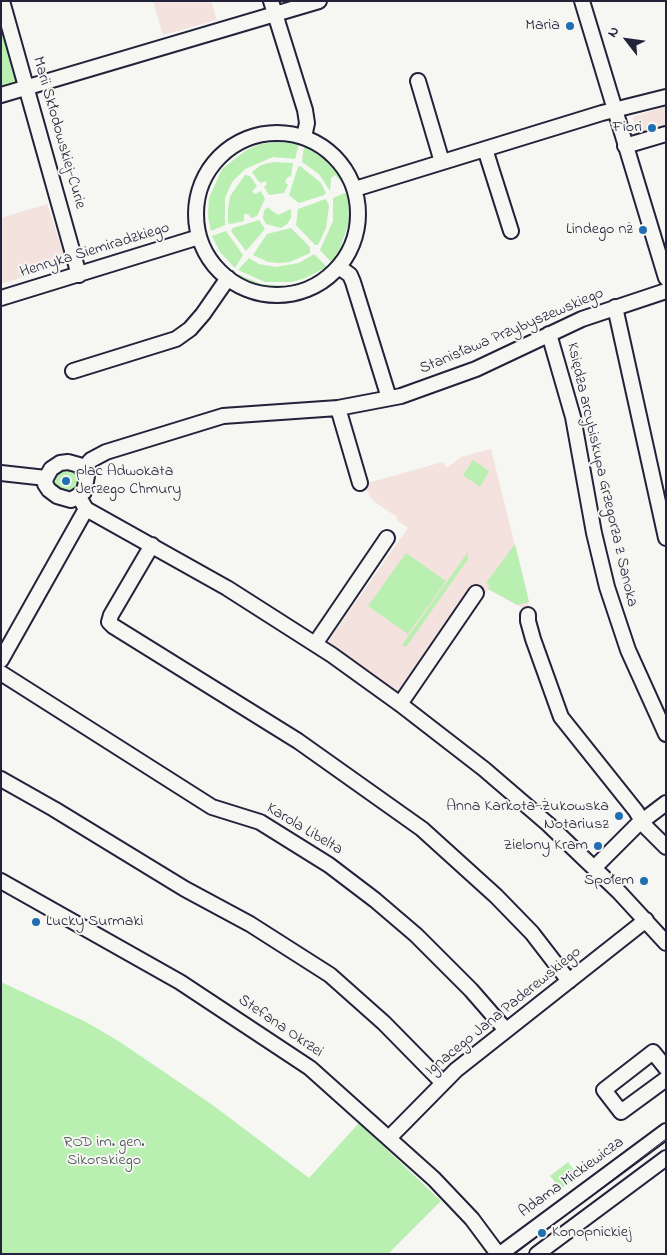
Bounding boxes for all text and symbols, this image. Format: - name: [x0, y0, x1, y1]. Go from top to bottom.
- north arrow: [602, 15, 652, 65]
- place label: Maria: [525, 16, 560, 36]
- marker: Maria: [564, 20, 576, 32]
- text: N: [602, 23, 625, 42]
- street label: Marii Skłodowskiej-Curie: [27, 55, 89, 211]
- place label: Fiori: [613, 118, 642, 138]
- marker: Fiori: [646, 122, 658, 134]
- street label: Henryka Siemiradzkiego: [18, 219, 172, 283]
- place label: Lindego nż: [566, 220, 633, 240]
- marker: Lindego nż: [637, 224, 649, 236]
- street label: Stanisława Przybyszewskiego: [417, 284, 607, 380]
- street label: Księdza arcybiskupa Grzegorza z Sanoka: [561, 341, 641, 609]
- place label: plac Adwokata Jerzego Chmury: [76, 462, 181, 500]
- marker: plac Adwokata Jerzego Chmury: [60, 475, 72, 487]
- place label: Anna Karkota-Żukowska Notariusz: [446, 797, 609, 835]
- street label: Karola Libelta: [262, 800, 346, 860]
- marker: Anna Karkota-Żukowska Notariusz: [613, 810, 625, 822]
- place label: Zielony Kram: [503, 836, 588, 856]
- marker: Zielony Kram: [592, 840, 604, 852]
- place label: Społem: [584, 871, 634, 891]
- marker: Społem: [638, 875, 650, 887]
- place label: Lucky Surmaki: [46, 912, 143, 932]
- marker: Lucky Surmaki: [30, 916, 42, 928]
- street label: Ignacego Jana Paderewskiego: [422, 943, 586, 1081]
- street label: Stefana Okrzei: [234, 991, 326, 1063]
- park label: ROD im. gen. Sikorskiego: [63, 1133, 145, 1171]
- street label: Adama Mickiewicza: [516, 1133, 628, 1223]
- place label: Konopnickiej: [552, 1223, 631, 1243]
- marker: Konopnickiej: [536, 1227, 548, 1239]

